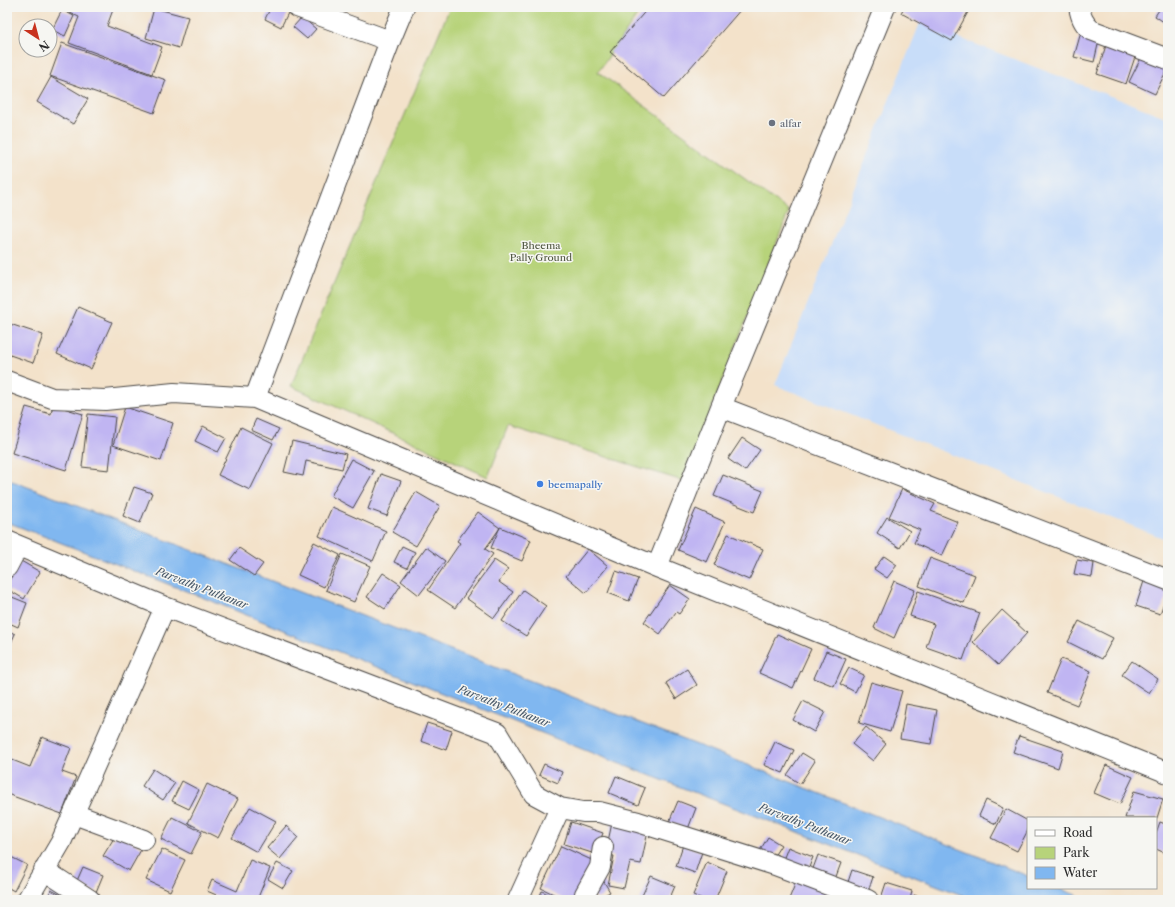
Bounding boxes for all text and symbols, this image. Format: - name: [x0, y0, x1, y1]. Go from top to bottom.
- north arrow: [18, 18, 58, 58]
- text: N: [36, 38, 52, 55]
- place label: alfar: [780, 117, 802, 130]
- marker: alfar: [767, 118, 777, 128]
- park label: Bheema Pally Ground: [510, 239, 572, 264]
- place label: beemapally: [548, 478, 603, 491]
- marker: beemapally: [535, 479, 545, 489]
- water label: Parvathy Puthanar: [153, 564, 251, 612]
- water label: Parvathy Puthanar: [455, 682, 553, 730]
- water label: Parvathy Puthanar: [756, 800, 854, 848]
- legend: [1027, 817, 1157, 889]
- text: Road: [1063, 825, 1093, 840]
- text: Park: [1063, 845, 1090, 860]
- text: Water: [1062, 865, 1097, 880]

